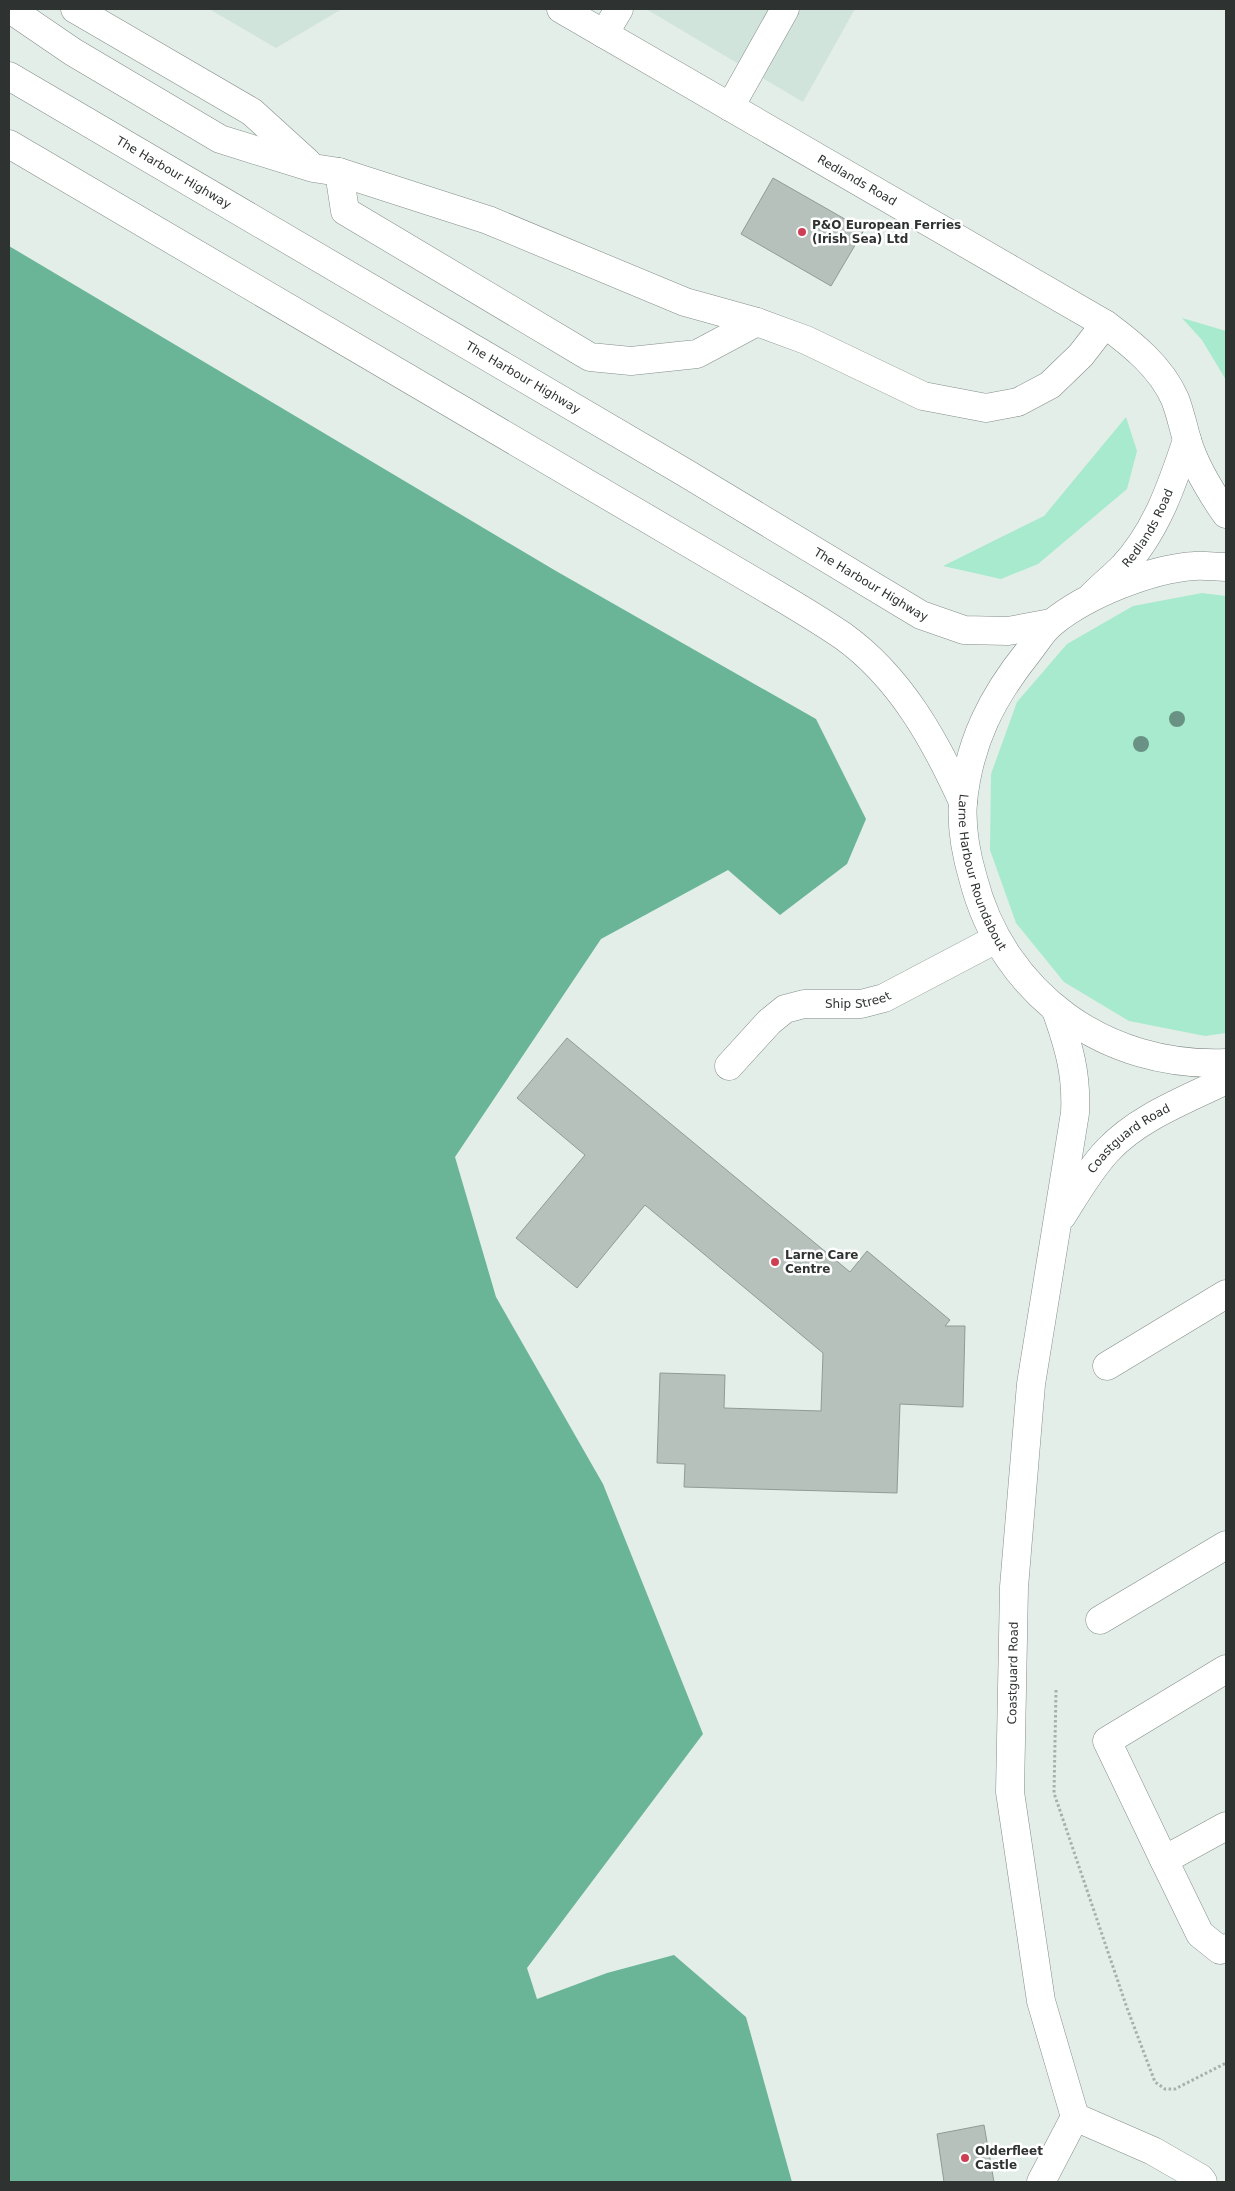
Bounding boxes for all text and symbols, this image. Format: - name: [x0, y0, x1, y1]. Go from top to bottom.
- street label: The Harbour Highway: [113, 133, 234, 212]
- street label: Redlands Road: [815, 152, 899, 209]
- place label: P&O European Ferries (Irish Sea) Ltd: [812, 218, 961, 246]
- marker: P&O European Ferries (Irish Sea) Ltd: [796, 226, 808, 238]
- street label: The Harbour Highway: [462, 338, 583, 417]
- street label: Redlands Road: [1119, 487, 1176, 570]
- street label: The Harbour Highway: [811, 545, 930, 624]
- street label: Larne Harbour Roundabout: [956, 793, 1009, 953]
- street label: Ship Street: [825, 989, 894, 1011]
- street label: Coastguard Road: [1085, 1101, 1172, 1176]
- place label: Larne Care Centre: [785, 1248, 858, 1276]
- marker: Larne Care Centre: [769, 1256, 781, 1268]
- street label: Coastguard Road: [1005, 1621, 1021, 1725]
- place label: Olderfleet Castle: [975, 2144, 1043, 2172]
- marker: Olderfleet Castle: [959, 2152, 971, 2164]

